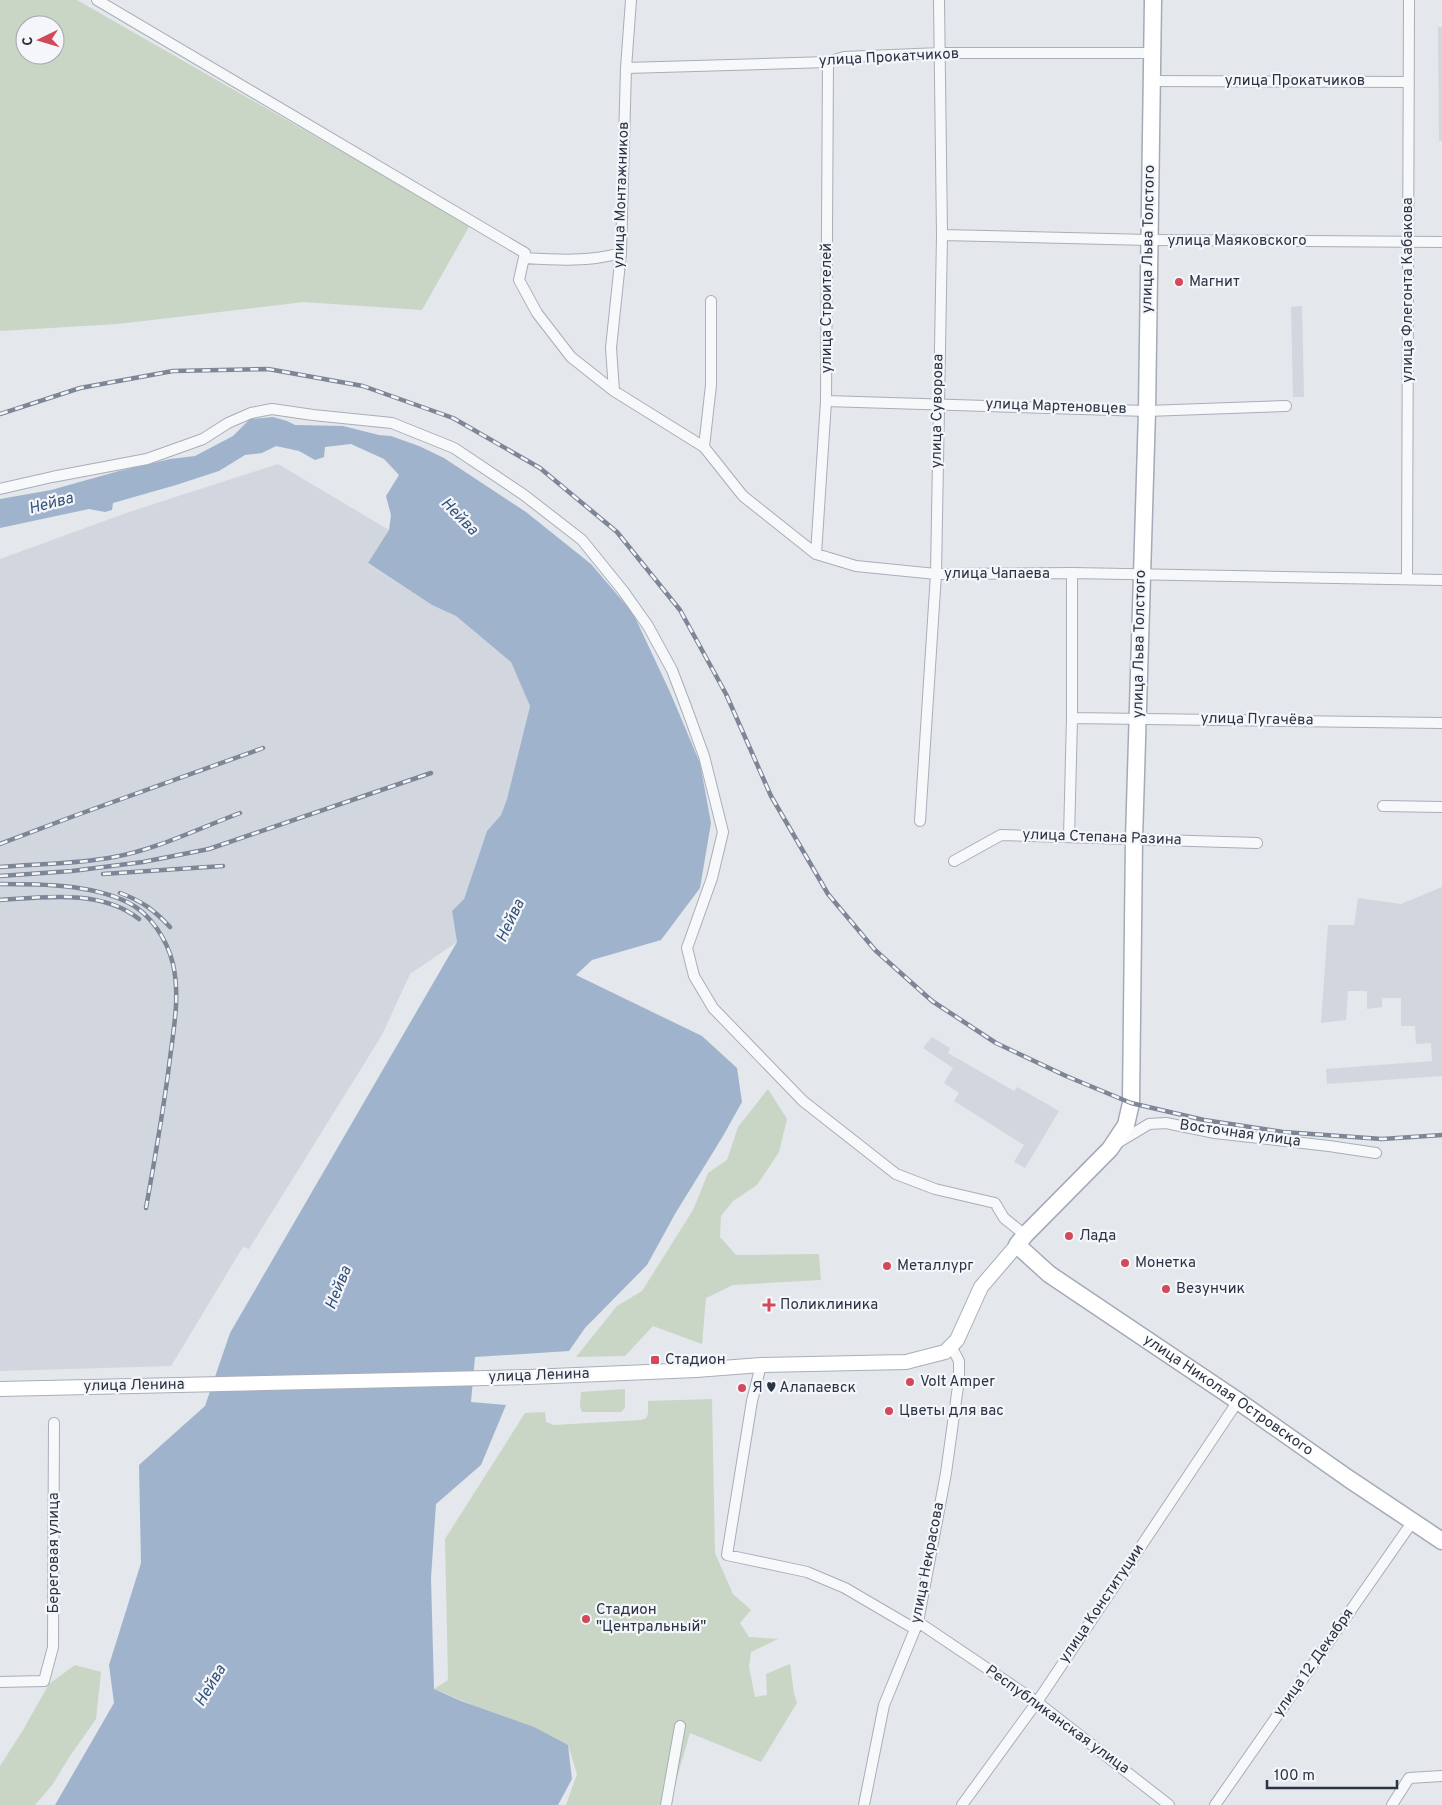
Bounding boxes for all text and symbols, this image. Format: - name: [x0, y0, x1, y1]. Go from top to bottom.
- north arrow: [15, 15, 65, 65]
- text: С: [20, 36, 37, 46]
- street label: улица Прокатчиков: [818, 45, 960, 71]
- street label: улица Прокатчиков: [1225, 72, 1365, 91]
- street label: улица Монтажников: [610, 121, 634, 269]
- street label: улица Льва Толстого: [1138, 165, 1160, 313]
- street label: улица Флегонта Кабакова: [1399, 197, 1418, 383]
- street label: улица Маяковского: [1167, 232, 1307, 251]
- street label: улица Строителей: [818, 243, 837, 373]
- place label: Магнит: [1189, 273, 1240, 292]
- marker: Магнит: [1173, 276, 1185, 288]
- street label: улица Суворова: [928, 354, 948, 468]
- street label: улица Мартеновцев: [985, 395, 1127, 419]
- water label: Нейва: [27, 488, 76, 520]
- water label: Нейва: [436, 494, 483, 541]
- street label: улица Чапаева: [944, 565, 1050, 584]
- street label: улица Льва Толстого: [1129, 570, 1151, 718]
- street label: улица Пугачёва: [1201, 710, 1313, 730]
- street label: улица Степана Разина: [1022, 826, 1182, 850]
- water label: Нейва: [492, 896, 530, 946]
- street label: Восточная улица: [1178, 1116, 1302, 1152]
- place label: Лада: [1079, 1227, 1116, 1246]
- marker: Лада: [1063, 1230, 1075, 1242]
- place label: Монетка: [1135, 1254, 1196, 1273]
- place label: Металлург: [897, 1257, 974, 1276]
- marker: Монетка: [1119, 1257, 1131, 1269]
- marker: Металлург: [881, 1260, 893, 1272]
- water label: Нейва: [321, 1263, 357, 1313]
- place label: Везунчик: [1176, 1280, 1245, 1299]
- marker: Везунчик: [1160, 1283, 1172, 1295]
- place label: Поликлиника: [780, 1296, 878, 1315]
- marker: Поликлиника: [762, 1298, 776, 1312]
- street label: улица Николая Островского: [1139, 1330, 1317, 1460]
- place label: Стадион: [665, 1351, 726, 1370]
- marker: Стадион: [649, 1354, 661, 1366]
- street label: улица Ленина: [488, 1365, 590, 1387]
- place label: Volt Amper: [920, 1373, 995, 1392]
- street label: улица Ленина: [83, 1376, 185, 1396]
- marker: Volt Amper: [904, 1376, 916, 1388]
- place label: Я ♥ Алапаевск: [752, 1379, 856, 1398]
- marker: Я ♥ Алапаевск: [736, 1382, 748, 1394]
- place label: Цветы для вас: [899, 1402, 1004, 1421]
- marker: Цветы для вас: [883, 1405, 895, 1417]
- street label: Береговая улица: [45, 1492, 64, 1614]
- street label: улица Некрасова: [907, 1501, 949, 1625]
- street label: улица Конституции: [1055, 1541, 1149, 1667]
- place label: Стадион "Центральный": [596, 1601, 706, 1637]
- street label: улица 12 Декабря: [1270, 1605, 1358, 1721]
- marker: Стадион "Центральный": [580, 1613, 592, 1625]
- water label: Нейва: [191, 1661, 232, 1711]
- street label: Республиканская улица: [981, 1661, 1133, 1779]
- scale bar: [1267, 1758, 1397, 1790]
- text: 100 m: [1274, 1767, 1315, 1786]

